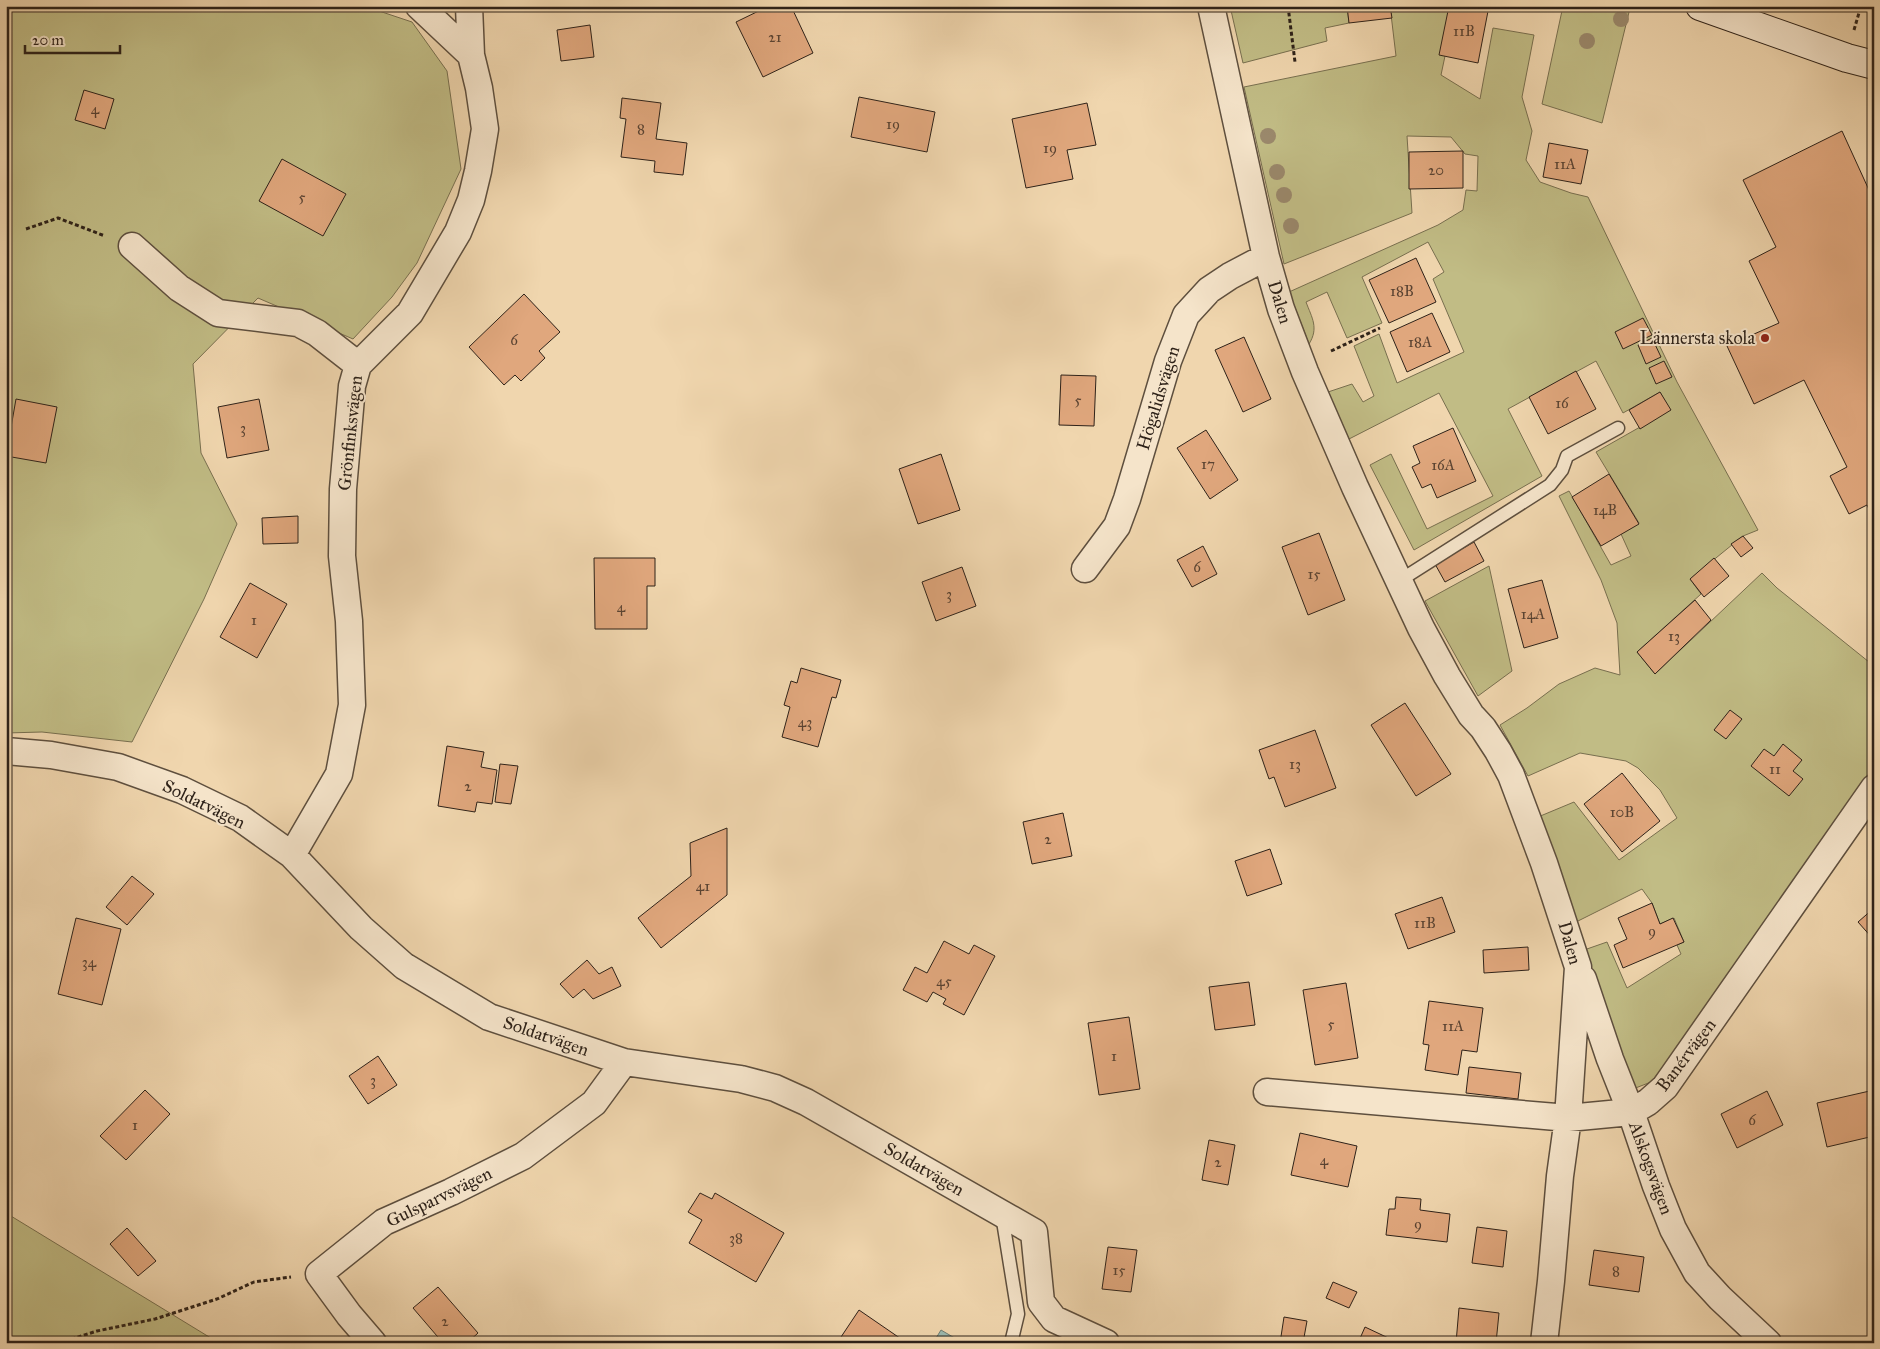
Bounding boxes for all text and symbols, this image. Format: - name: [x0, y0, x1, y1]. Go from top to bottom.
- scale bar: [25, 22, 120, 54]
- house number: 11B: [1453, 22, 1475, 40]
- house number: 21: [768, 28, 782, 46]
- text: 20 m: [32, 31, 64, 49]
- house number: 4: [91, 100, 100, 118]
- house number: 19: [886, 115, 900, 133]
- house number: 8: [637, 120, 645, 138]
- house number: 19: [1043, 139, 1057, 157]
- house number: 11A: [1554, 155, 1576, 173]
- house number: 20: [1428, 161, 1444, 179]
- house number: 5: [299, 188, 306, 206]
- street label: Dalen: [1263, 278, 1297, 326]
- house number: 18B: [1390, 282, 1414, 300]
- place label: Lännersta skola: [1640, 327, 1755, 349]
- house number: 6: [510, 331, 519, 349]
- marker: Lännersta skola: [1759, 332, 1771, 344]
- house number: 18A: [1408, 333, 1432, 351]
- street label: Högalidsvägen: [1132, 343, 1185, 453]
- street label: Grönfinksvägen: [333, 374, 368, 492]
- house number: 5: [1075, 391, 1082, 409]
- house number: 16: [1555, 394, 1570, 412]
- house number: 3: [240, 419, 246, 437]
- house number: 17: [1201, 455, 1215, 473]
- house number: 16A: [1431, 456, 1455, 474]
- house number: 14B: [1593, 501, 1617, 519]
- house number: 6: [1193, 558, 1202, 576]
- house number: 15: [1308, 565, 1320, 583]
- house number: 3: [946, 585, 952, 603]
- house number: 4: [617, 598, 626, 616]
- house number: 14A: [1521, 605, 1545, 623]
- house number: 1: [251, 611, 257, 629]
- house number: 13: [1668, 627, 1680, 645]
- house number: 43: [798, 713, 812, 731]
- house number: 13: [1289, 755, 1301, 773]
- house number: 11: [1769, 760, 1781, 778]
- street label: Soldatvägen: [159, 775, 249, 834]
- house number: 2: [464, 777, 472, 795]
- house number: 10B: [1610, 803, 1634, 821]
- house number: 2: [1044, 830, 1052, 848]
- house number: 41: [696, 877, 710, 895]
- house number: 11B: [1414, 914, 1436, 932]
- street label: Dalen: [1553, 919, 1587, 967]
- house number: 9: [1648, 922, 1656, 940]
- house number: 34: [82, 953, 97, 971]
- house number: 45: [936, 972, 952, 990]
- street label: Soldatvägen: [500, 1011, 592, 1062]
- street label: Banérvägen: [1651, 1014, 1721, 1096]
- house number: 5: [1328, 1015, 1335, 1033]
- house number: 11A: [1442, 1017, 1464, 1035]
- house number: 1: [1111, 1047, 1117, 1065]
- house number: 3: [370, 1071, 376, 1089]
- house number: 6: [1748, 1111, 1757, 1129]
- house number: 1: [132, 1116, 138, 1134]
- street label: Alskogsvägen: [1623, 1117, 1678, 1218]
- street label: Soldatvägen: [879, 1137, 968, 1202]
- house number: 4: [1320, 1151, 1329, 1169]
- house number: 2: [1214, 1153, 1222, 1171]
- street label: Gulsparvsvägen: [383, 1162, 496, 1233]
- house number: 9: [1414, 1215, 1422, 1233]
- house number: 38: [729, 1229, 743, 1247]
- house number: 15: [1113, 1261, 1125, 1279]
- house number: 8: [1612, 1262, 1620, 1280]
- house number: 2: [441, 1312, 449, 1330]

